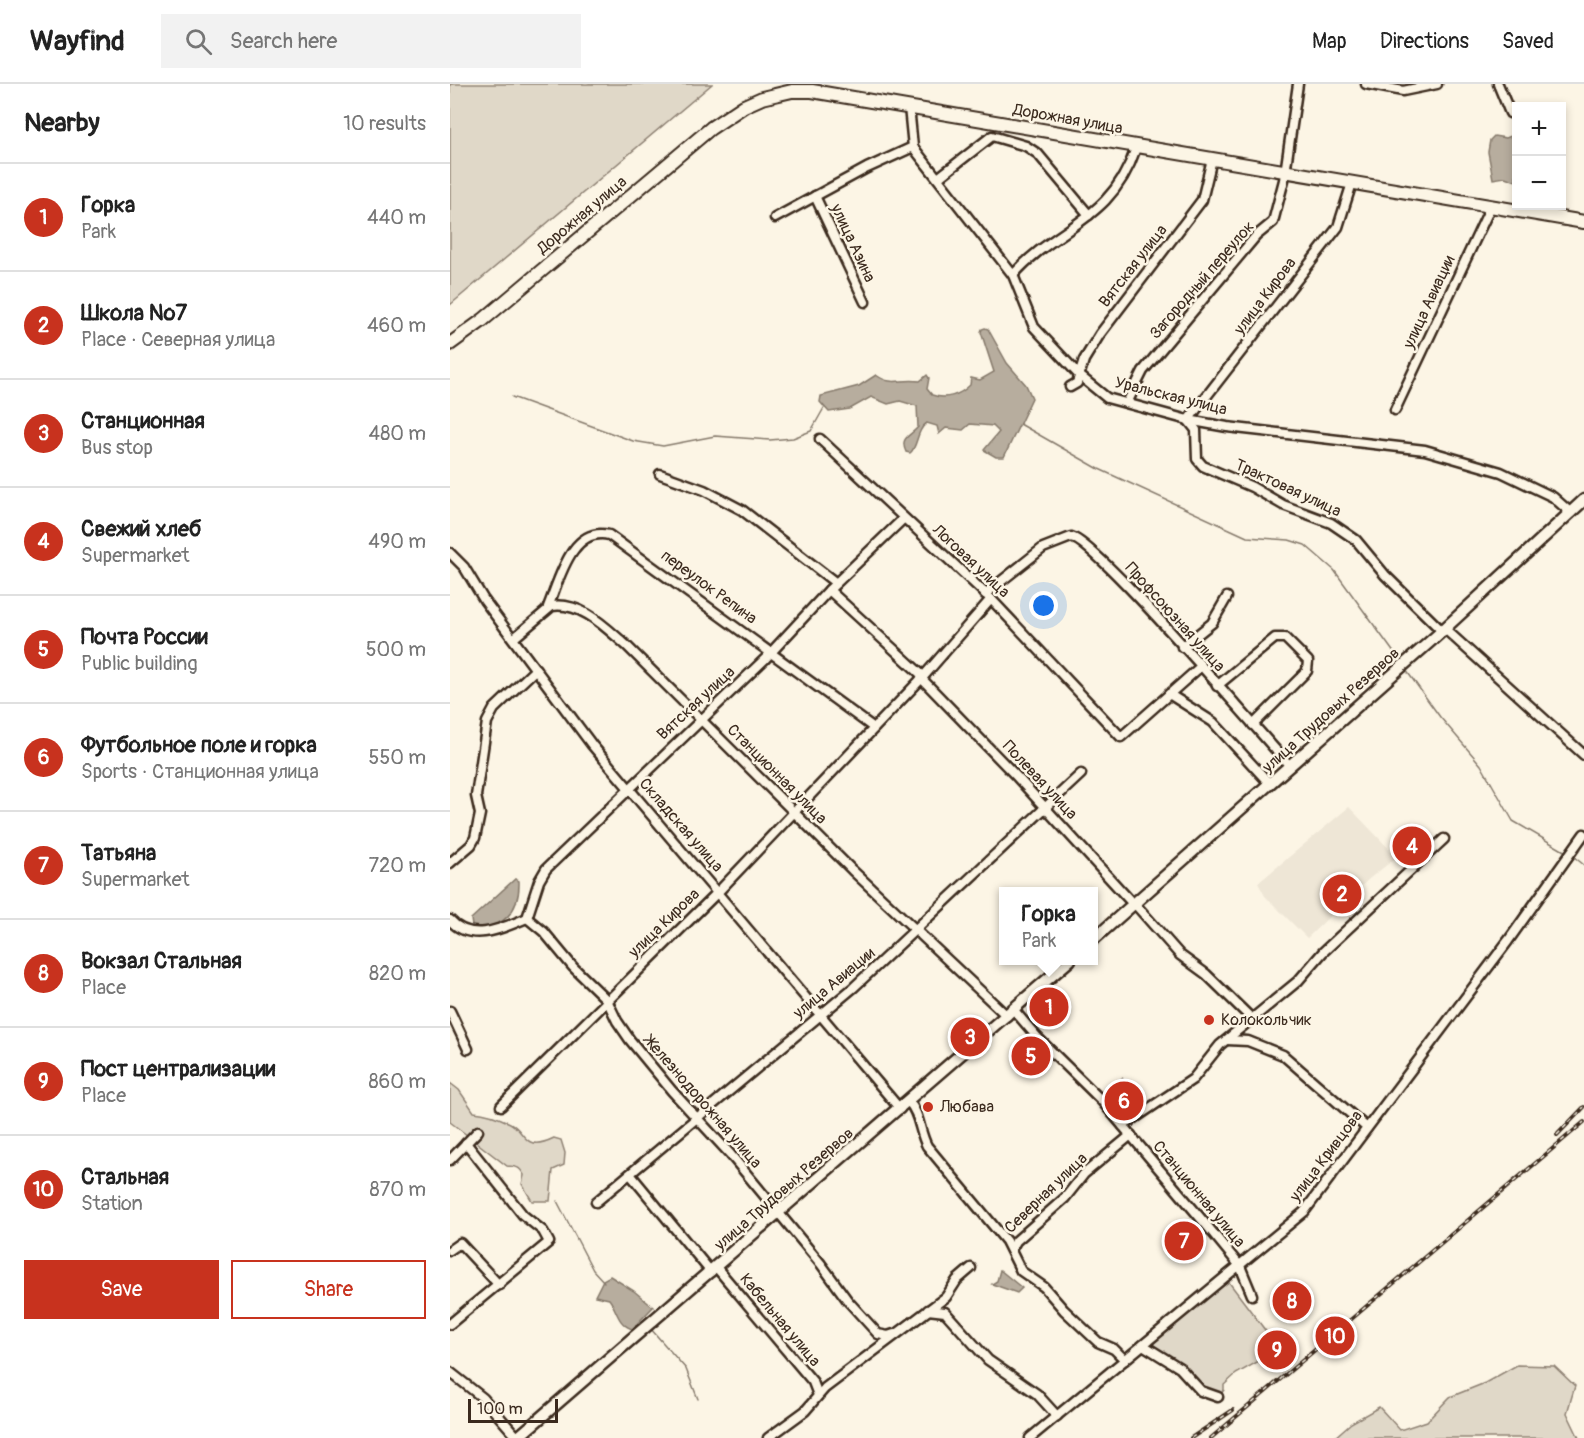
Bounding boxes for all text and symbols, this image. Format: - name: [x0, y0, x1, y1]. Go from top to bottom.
- search box: [161, 14, 581, 68]
- text: Wayfind: [30, 24, 125, 59]
- icon: search: [182, 25, 215, 58]
- text: Search here: [230, 27, 337, 55]
- text: Map: [1312, 28, 1347, 55]
- text: Directions: [1380, 28, 1469, 55]
- text: Saved: [1502, 28, 1554, 55]
- street label: Дорожная улица: [1011, 99, 1124, 138]
- map controls: [1512, 102, 1566, 210]
- button: +: [1512, 102, 1566, 156]
- text: Nearby: [24, 107, 100, 139]
- text: 10 results: [343, 111, 426, 136]
- button: −: [1512, 156, 1566, 210]
- street label: Дорожная улица: [532, 172, 631, 259]
- text: Горка: [81, 191, 135, 219]
- street label: улица Азина: [826, 200, 880, 285]
- text: 1: [40, 205, 47, 230]
- text: 440 m: [367, 205, 426, 230]
- street label: Загородный переулок: [1145, 217, 1259, 343]
- text: Park: [81, 219, 116, 244]
- street label: Вятская улица: [1095, 221, 1171, 311]
- street label: улица Авиации: [1398, 252, 1459, 353]
- street label: улица Кирова: [1229, 254, 1300, 339]
- text: Школа №7: [81, 299, 187, 327]
- text: 2: [38, 313, 49, 338]
- text: 460 m: [367, 313, 426, 338]
- text: Place · Северная улица: [81, 327, 275, 352]
- street label: Уральская улица: [1113, 372, 1229, 420]
- text: Станционная: [81, 407, 205, 435]
- text: 3: [38, 421, 49, 446]
- text: 480 m: [369, 421, 426, 446]
- text: Bus stop: [81, 435, 153, 460]
- street label: Трактовая улица: [1232, 455, 1344, 521]
- text: Свежий хлеб: [81, 515, 202, 543]
- street label: Логовая улица: [927, 519, 1014, 602]
- text: 4: [38, 529, 49, 554]
- text: 490 m: [368, 529, 426, 554]
- text: Supermarket: [81, 543, 190, 568]
- street label: переулок Репина: [657, 546, 761, 628]
- street label: Профсоюзная улица: [1121, 558, 1229, 676]
- your location: [1029, 591, 1058, 620]
- text: Почта России: [81, 623, 208, 651]
- text: 5: [38, 637, 49, 662]
- text: 500 m: [366, 637, 426, 662]
- street label: улица Трудовых Резервов: [1258, 643, 1404, 778]
- text: Public building: [81, 651, 197, 676]
- street label: Вятская улица: [653, 662, 739, 744]
- street label: Станционная улица: [723, 720, 831, 828]
- text: Футбольное поле и горка: [81, 731, 317, 759]
- street label: Полевая улица: [998, 736, 1082, 824]
- text: 6: [38, 745, 49, 770]
- text: 550 m: [369, 745, 426, 770]
- text: Sports · Станционная улица: [81, 759, 319, 784]
- street label: Складская улица: [635, 774, 727, 876]
- pin: 4: [1392, 824, 1432, 868]
- text: Татьяна: [81, 839, 156, 867]
- text: 7: [38, 853, 49, 878]
- text: 720 m: [368, 853, 426, 878]
- text: Supermarket: [81, 867, 190, 892]
- pin: 2: [1322, 872, 1362, 916]
- street label: улица Кирова: [624, 884, 704, 963]
- popup: [999, 887, 1098, 965]
- text: Горка: [1021, 900, 1076, 928]
- text: Park: [1021, 928, 1056, 953]
- street label: улица Авиации: [788, 943, 879, 1024]
- text: Вокзал Стальная: [81, 947, 242, 975]
- text: 8: [38, 961, 49, 986]
- text: 820 m: [369, 961, 426, 986]
- text: Place: [81, 975, 126, 1000]
- pin: 1: [1030, 984, 1068, 1030]
- place label: Колокольчик: [1221, 1010, 1312, 1030]
- marker: Колокольчик: [1202, 1013, 1216, 1027]
- pin: 3: [950, 1014, 990, 1060]
- street label: Железнодорожная улица: [638, 1029, 766, 1172]
- pin: 5: [1012, 1034, 1050, 1078]
- text: Пост централизации: [81, 1055, 275, 1083]
- text: 9: [38, 1069, 49, 1094]
- text: 860 m: [369, 1069, 426, 1094]
- pin: 6: [1104, 1078, 1144, 1124]
- text: Place: [81, 1083, 126, 1108]
- place label: Любава: [939, 1097, 994, 1117]
- marker: Любава: [921, 1100, 935, 1114]
- street label: улица Кривцова: [1285, 1106, 1367, 1206]
- street label: улица Трудовых Резервов: [710, 1123, 858, 1256]
- street label: Станционная улица: [1148, 1137, 1250, 1251]
- street label: Северная улица: [1000, 1149, 1092, 1237]
- text: Стальная: [81, 1163, 169, 1191]
- text: 10: [33, 1177, 54, 1202]
- text: 870 m: [370, 1177, 426, 1202]
- text: Station: [81, 1191, 143, 1216]
- pin: 7: [1164, 1218, 1204, 1264]
- button: Save: [24, 1260, 219, 1319]
- button: Share: [231, 1260, 426, 1319]
- street label: Кабельная улица: [735, 1269, 825, 1371]
- pin: 8: [1272, 1278, 1312, 1324]
- pin: 10: [1316, 1314, 1354, 1358]
- pin: 9: [1258, 1328, 1296, 1372]
- scale bar: [468, 1396, 558, 1424]
- text: 100 m: [477, 1399, 523, 1419]

